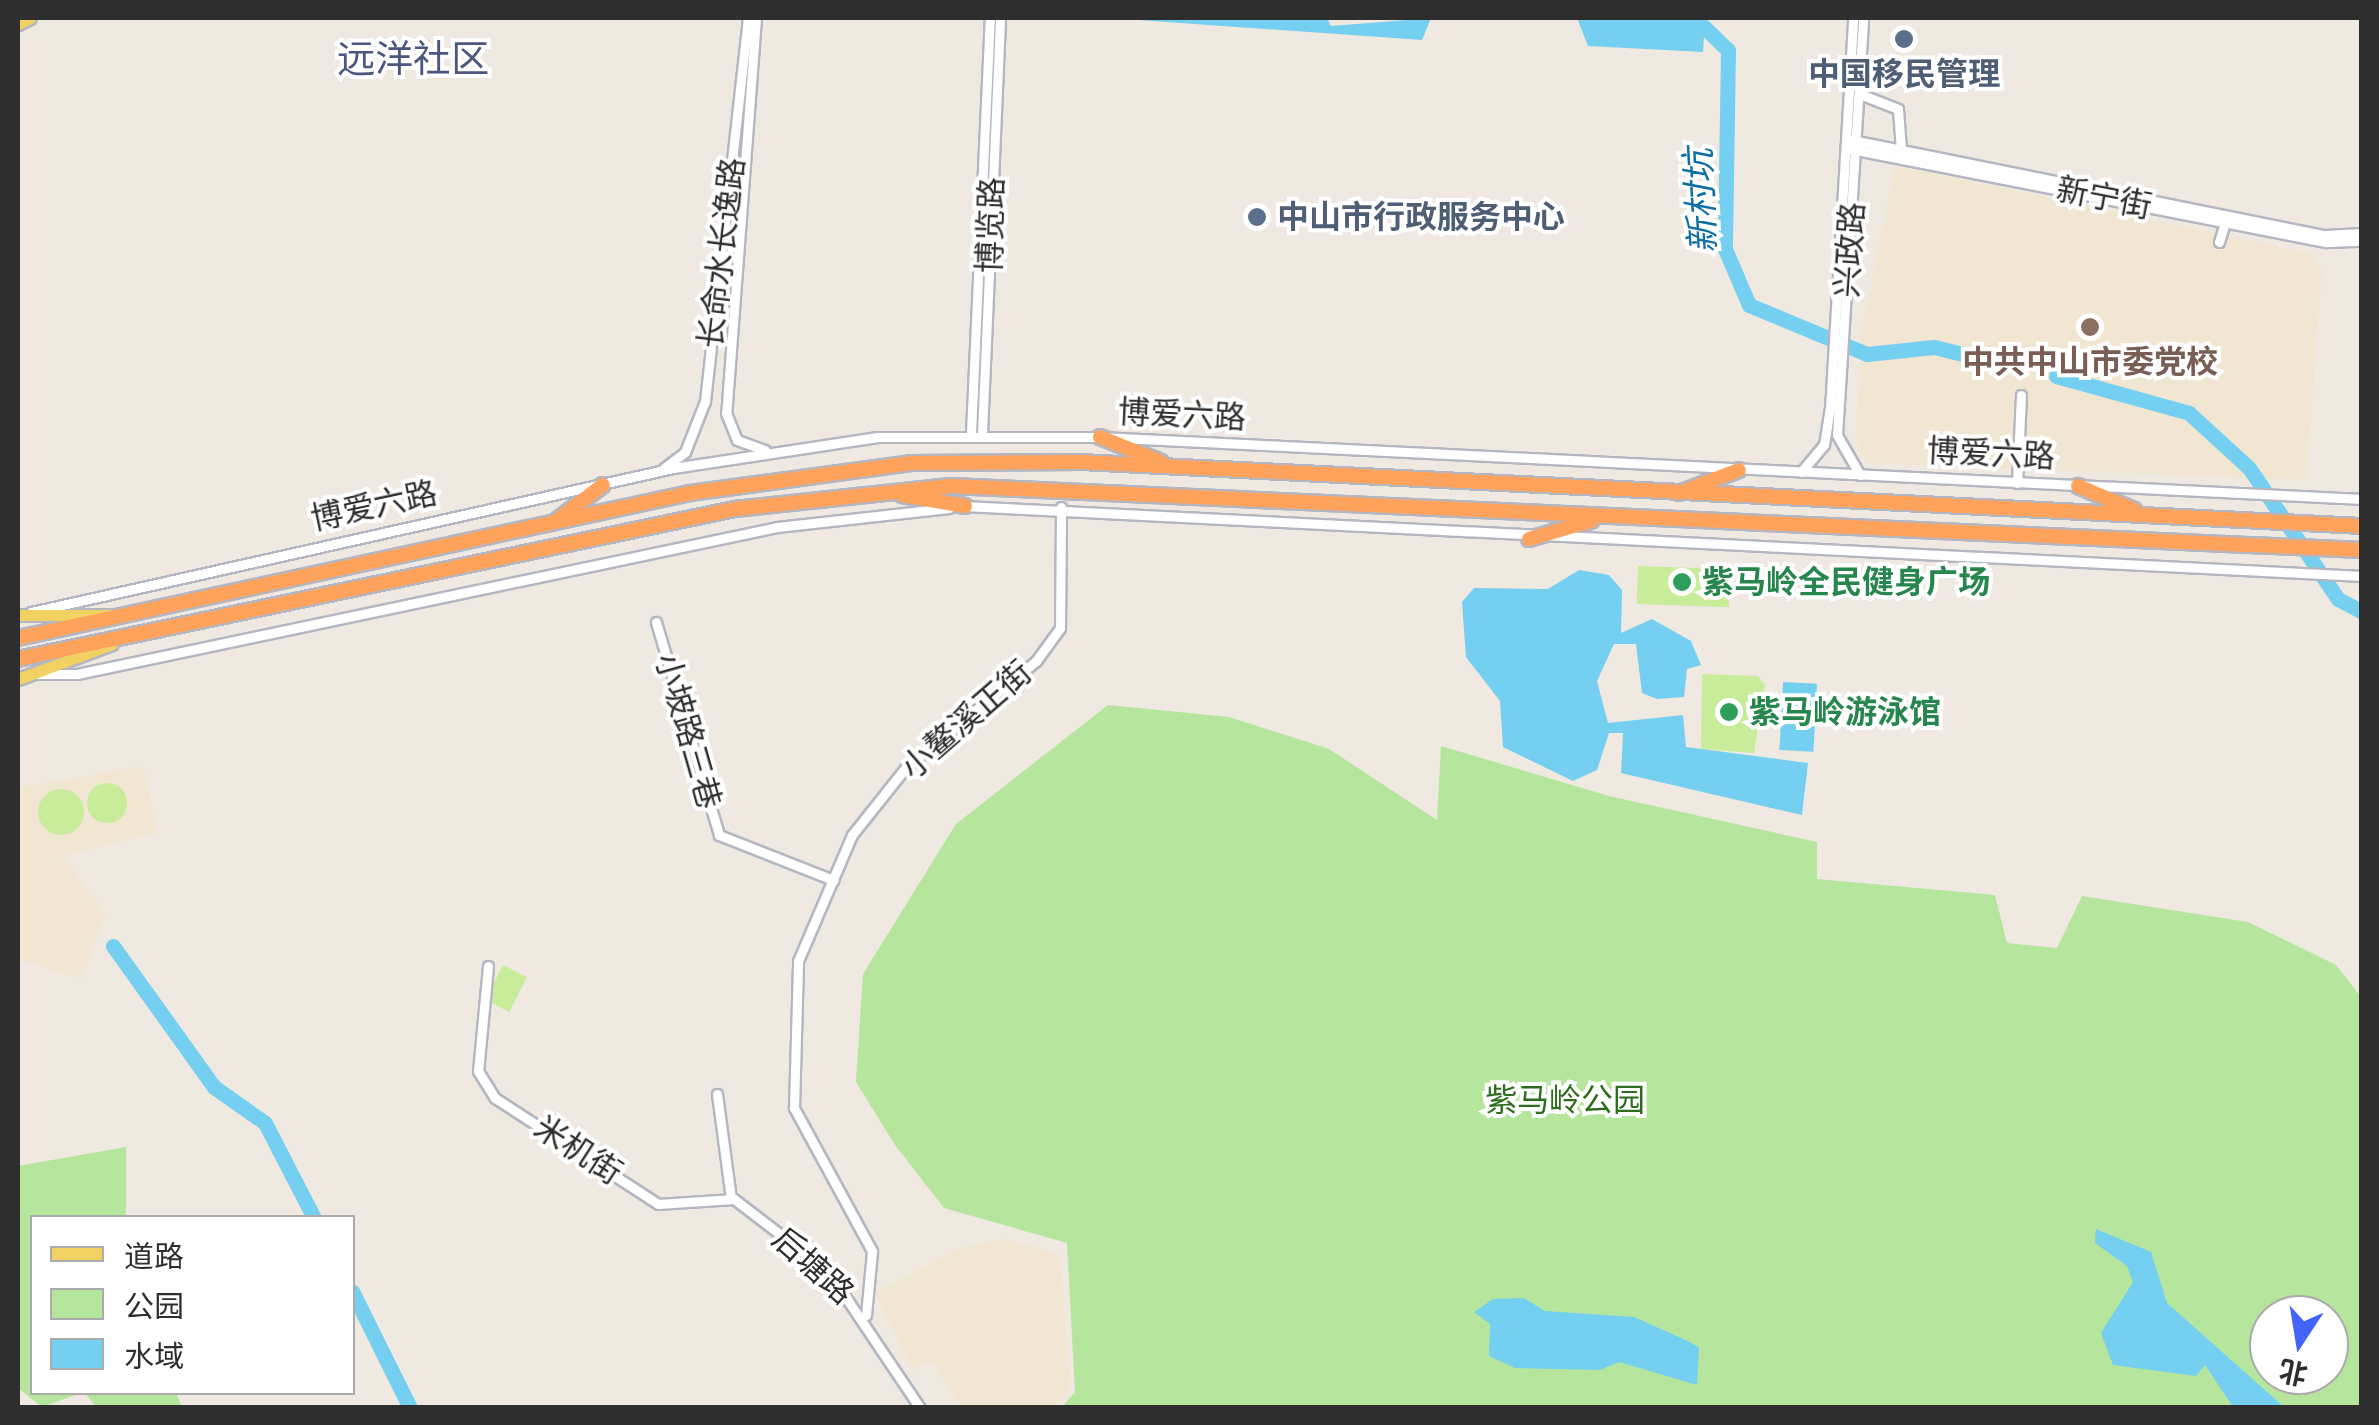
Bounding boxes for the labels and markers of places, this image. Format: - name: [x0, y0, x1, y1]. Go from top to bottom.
- marker: 中国移民管理: [1893, 28, 1915, 50]
- place label: 中国移民管理: [1808, 55, 2000, 93]
- place label: 中山市行政服务中心: [1277, 198, 1565, 236]
- marker: 中山市行政服务中心: [1246, 206, 1268, 228]
- marker: 中共中山市委党校: [2079, 316, 2101, 338]
- place label: 中共中山市委党校: [1962, 343, 2218, 381]
- place label: 紫马岭全民健身广场: [1702, 563, 1990, 601]
- marker: 紫马岭全民健身广场: [1671, 571, 1693, 593]
- place label: 紫马岭游泳馆: [1749, 693, 1941, 731]
- marker: 紫马岭游泳馆: [1718, 701, 1740, 723]

